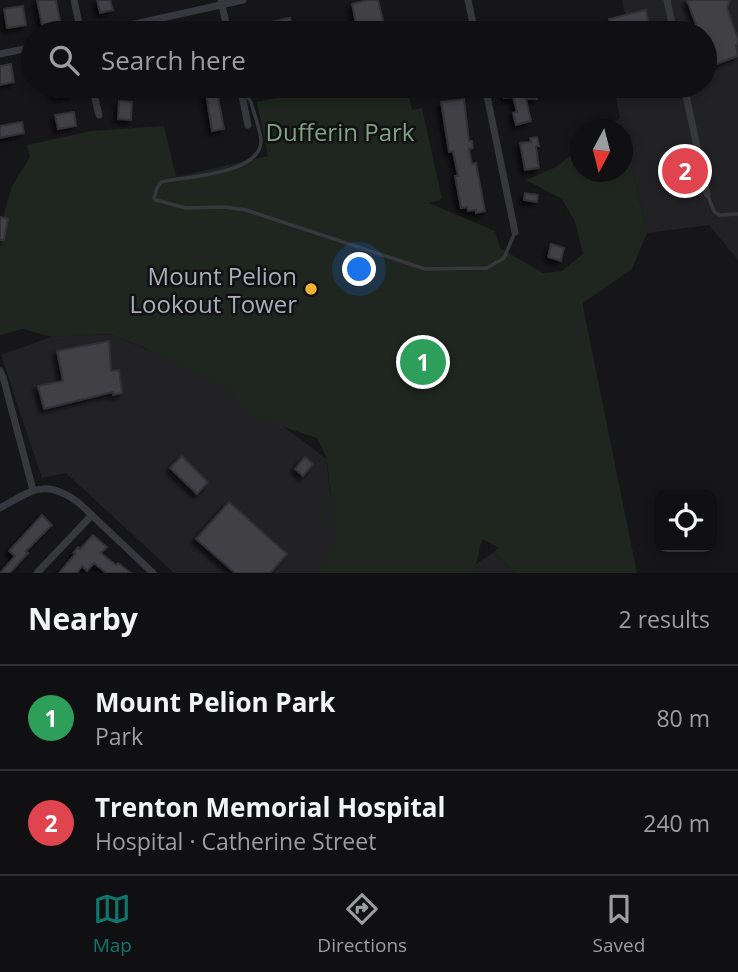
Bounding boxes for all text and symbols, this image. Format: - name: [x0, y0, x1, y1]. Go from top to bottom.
- search box: [21, 21, 717, 98]
- icon: search: [45, 41, 83, 79]
- text: Search here: [101, 42, 246, 78]
- park label: Dufferin Park: [266, 115, 415, 148]
- north arrow: [570, 119, 633, 182]
- pin: 2: [662, 145, 708, 197]
- your location: [342, 252, 376, 286]
- place label: Mount Pelion Lookout Tower: [130, 259, 297, 320]
- marker: Mount Pelion Lookout Tower: [303, 281, 319, 297]
- pin: 1: [400, 336, 446, 388]
- map controls: [654, 489, 717, 552]
- button: locate: [654, 489, 717, 552]
- text: Nearby: [28, 598, 138, 639]
- text: 2 results: [619, 603, 710, 635]
- text: Mount Pelion Park: [95, 684, 335, 720]
- text: 1: [44, 702, 58, 734]
- text: 80 m: [656, 702, 710, 734]
- text: Park: [95, 720, 143, 752]
- text: Trenton Memorial Hospital: [95, 789, 445, 825]
- text: 2: [44, 807, 58, 839]
- text: 240 m: [643, 807, 710, 839]
- text: Hospital · Catherine Street: [95, 825, 376, 857]
- tab: Map: [93, 890, 132, 958]
- tab: Directions: [317, 890, 407, 958]
- tab: Saved: [593, 890, 645, 958]

